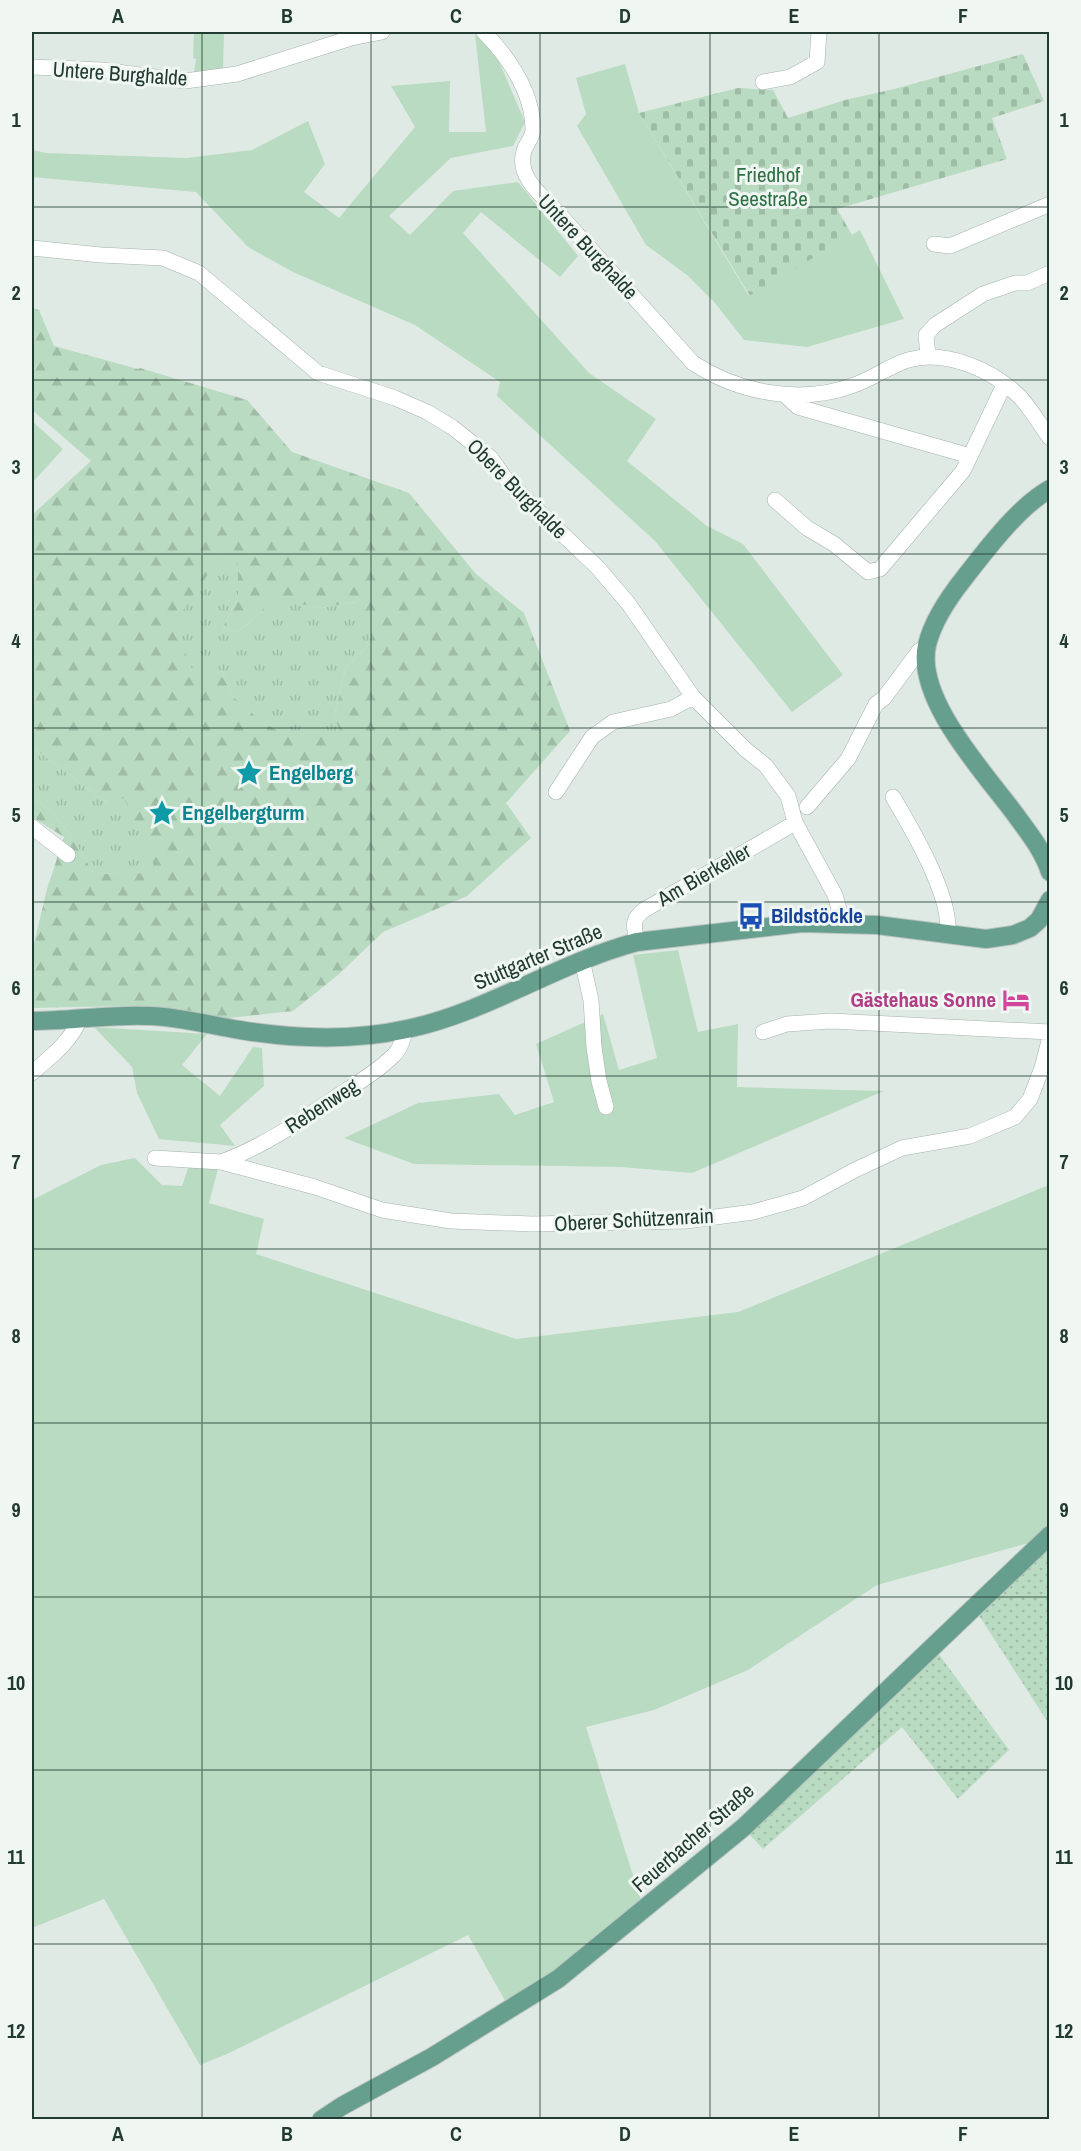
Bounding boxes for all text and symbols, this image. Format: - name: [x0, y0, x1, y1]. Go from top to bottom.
- text: A: [112, 2, 124, 29]
- text: B: [281, 2, 293, 29]
- text: C: [450, 2, 462, 29]
- text: D: [619, 2, 631, 29]
- text: E: [789, 2, 800, 29]
- text: F: [958, 2, 968, 29]
- street label: Untere Burghalde: [52, 54, 188, 93]
- text: 1: [11, 106, 21, 133]
- text: 1: [1059, 106, 1069, 133]
- park label: Friedhof Seestraße: [728, 160, 808, 213]
- street label: Untere Burghalde: [532, 187, 645, 306]
- text: 2: [11, 279, 21, 306]
- text: 2: [1059, 279, 1069, 306]
- street label: Obere Burghalde: [461, 432, 574, 545]
- text: 3: [11, 453, 21, 480]
- text: 3: [1059, 453, 1069, 480]
- text: 4: [11, 627, 21, 654]
- text: 4: [1059, 627, 1069, 654]
- place icon: Engelberg: [234, 758, 264, 788]
- place label: Engelberg: [269, 758, 354, 787]
- place icon: Engelbergturm: [147, 798, 177, 828]
- place label: Engelbergturm: [182, 798, 304, 827]
- text: 5: [11, 801, 21, 828]
- text: 5: [1059, 801, 1069, 828]
- street label: Am Bierkeller: [651, 836, 756, 913]
- bus stop icon: Bildstöckle: [736, 901, 766, 931]
- place label: Bildstöckle: [771, 901, 863, 930]
- street label: Stuttgarter Straße: [469, 916, 606, 997]
- text: 6: [11, 974, 21, 1001]
- text: 6: [1059, 974, 1069, 1001]
- place label: Gästehaus Sonne: [851, 985, 996, 1014]
- hotel icon: Gästehaus Sonne: [1001, 985, 1031, 1015]
- street label: Rebenweg: [279, 1071, 364, 1140]
- text: 7: [11, 1148, 21, 1175]
- text: 7: [1059, 1148, 1069, 1175]
- street label: Oberer Schützenrain: [553, 1201, 715, 1238]
- text: 8: [11, 1322, 21, 1349]
- text: 8: [1059, 1322, 1069, 1349]
- text: 9: [11, 1496, 21, 1523]
- text: 9: [1059, 1496, 1069, 1523]
- text: 10: [7, 1669, 25, 1696]
- text: 10: [1055, 1669, 1073, 1696]
- street label: Feuerbacher Straße: [625, 1776, 760, 1899]
- text: 11: [7, 1843, 26, 1870]
- text: 11: [1055, 1843, 1074, 1870]
- text: 12: [7, 2017, 25, 2044]
- text: 12: [1055, 2017, 1073, 2044]
- text: A: [112, 2120, 124, 2147]
- text: B: [281, 2120, 293, 2147]
- text: C: [450, 2120, 462, 2147]
- text: D: [619, 2120, 631, 2147]
- text: E: [789, 2120, 800, 2147]
- text: F: [958, 2120, 968, 2147]

